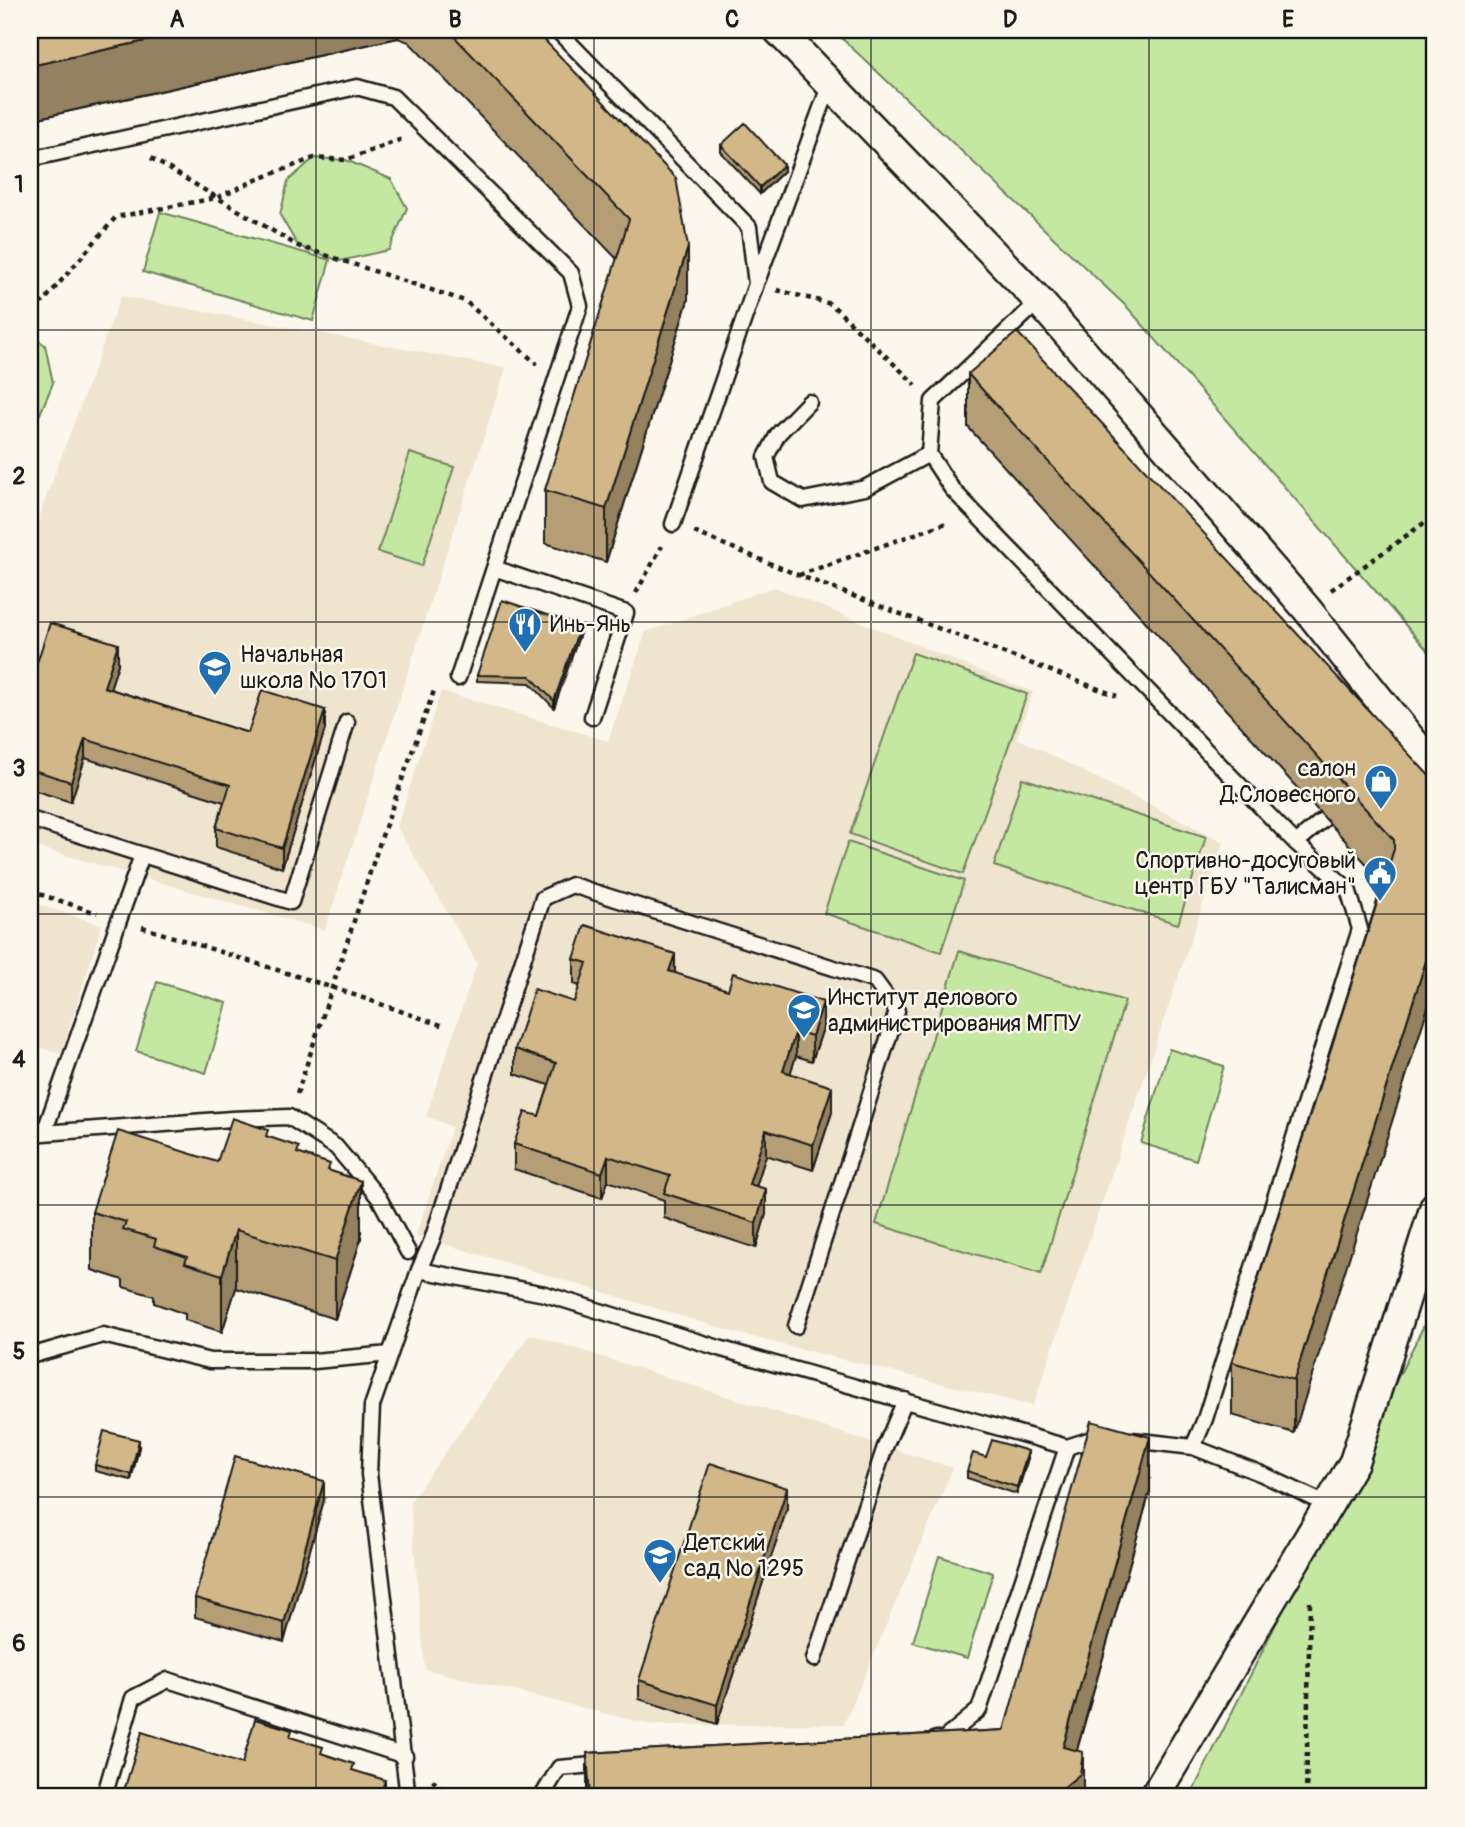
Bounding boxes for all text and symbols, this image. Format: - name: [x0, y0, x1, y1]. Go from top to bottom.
- text: A: [170, 5, 185, 34]
- text: B: [448, 5, 462, 34]
- text: C: [725, 5, 739, 34]
- text: D: [1003, 5, 1017, 34]
- text: E: [1282, 5, 1294, 34]
- text: 1: [15, 170, 24, 199]
- text: 2: [13, 462, 26, 491]
- restaurant icon: Инь-Янь: [506, 605, 544, 654]
- place label: Инь-Янь: [550, 610, 631, 639]
- place label: Начальная школа № 1701: [240, 640, 387, 695]
- school or university icon: Начальная школа № 1701: [196, 648, 234, 697]
- text: 3: [13, 754, 25, 783]
- place label: салон Д.Словесного: [1219, 754, 1356, 809]
- shop icon: салон Д.Словесного: [1362, 762, 1400, 811]
- place label: Спортивно-досуговый центр ГБУ "Талисман": [1134, 846, 1356, 901]
- public building icon: Спортивно-досуговый центр ГБУ "Талисман": [1361, 854, 1399, 903]
- place label: Институт делового администрирования МГПУ: [828, 983, 1082, 1038]
- school or university icon: Институт делового администрирования МГПУ: [785, 991, 823, 1040]
- text: 4: [12, 1045, 26, 1074]
- text: 5: [13, 1337, 25, 1366]
- place label: Детский сад № 1295: [683, 1528, 804, 1583]
- school or university icon: Детский сад № 1295: [641, 1536, 679, 1585]
- text: 6: [12, 1629, 26, 1658]

